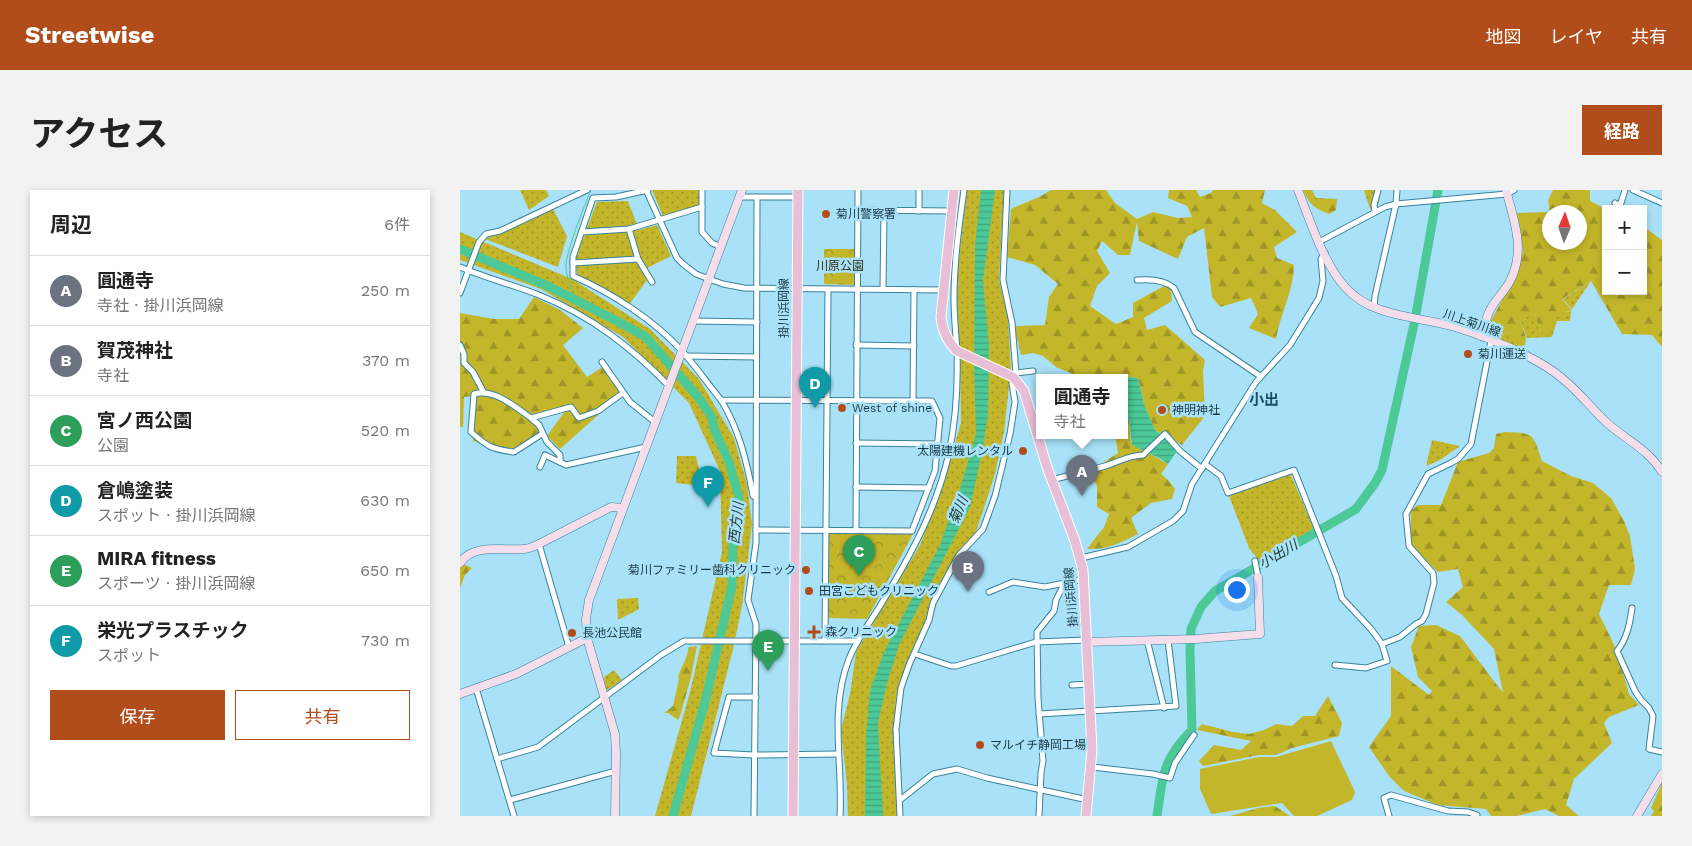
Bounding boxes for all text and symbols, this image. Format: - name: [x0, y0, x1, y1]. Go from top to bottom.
- text: Streetwise: [25, 21, 154, 49]
- text: 地図: [1486, 26, 1522, 47]
- text: レイヤ: [1550, 26, 1603, 47]
- text: 共有: [1631, 26, 1667, 47]
- button: 経路: [1582, 105, 1662, 155]
- text: アクセス: [30, 113, 168, 155]
- north arrow: [1542, 205, 1587, 250]
- map controls: [1602, 205, 1647, 295]
- button: +: [1602, 205, 1647, 250]
- place label: 菊川警察署: [836, 207, 896, 221]
- marker: 菊川警察署: [820, 208, 832, 220]
- text: 周辺: [50, 212, 92, 237]
- text: 6件: [384, 215, 410, 234]
- button: −: [1602, 250, 1647, 295]
- park label: 川原公園: [816, 259, 864, 273]
- text: 圓通寺: [97, 269, 154, 292]
- street label: 掛川浜岡線: [777, 278, 791, 338]
- text: A: [61, 281, 71, 300]
- text: 250 m: [361, 281, 410, 300]
- text: 寺社 · 掛川浜岡線: [97, 296, 224, 315]
- street label: 川上菊川線: [1441, 307, 1503, 339]
- text: 賀茂神社: [97, 339, 173, 362]
- place label: 菊川運送: [1478, 347, 1526, 361]
- marker: 菊川運送: [1462, 348, 1474, 360]
- text: B: [61, 351, 71, 370]
- text: 370 m: [362, 351, 410, 370]
- text: 寺社: [97, 366, 129, 385]
- pin: D: [799, 367, 831, 408]
- popup: [1036, 374, 1128, 439]
- text: 圓通寺: [1053, 385, 1111, 408]
- district label: 小出: [1249, 391, 1279, 409]
- place label: West of shine: [852, 401, 932, 415]
- marker: West of shine: [836, 402, 848, 414]
- place label: 神明神社: [1172, 403, 1220, 417]
- marker: 神明神社: [1156, 404, 1168, 416]
- text: 宮ノ西公園: [97, 409, 192, 432]
- text: 寺社: [1053, 412, 1086, 431]
- text: C: [61, 421, 71, 440]
- text: 520 m: [361, 421, 410, 440]
- text: 公園: [97, 436, 129, 455]
- place label: 太陽建機レンタル: [917, 444, 1013, 458]
- marker: 太陽建機レンタル: [1017, 445, 1029, 457]
- pin: A: [1066, 455, 1098, 496]
- pin: F: [692, 466, 724, 507]
- text: 倉嶋塗装: [97, 479, 173, 502]
- text: D: [60, 491, 72, 510]
- text: 630 m: [360, 491, 410, 510]
- water label: 菊川: [945, 492, 972, 526]
- water label: 西方川: [726, 499, 746, 545]
- text: スポット · 掛川浜岡線: [97, 506, 256, 525]
- pin: C: [843, 535, 875, 576]
- water label: 小出川: [1256, 536, 1302, 571]
- text: MIRA fitness: [97, 547, 216, 570]
- pin: B: [952, 551, 984, 592]
- text: E: [61, 561, 71, 580]
- text: 650 m: [360, 561, 410, 580]
- place label: 菊川ファミリー歯科クリニック: [628, 563, 796, 577]
- marker: 菊川ファミリー歯科クリニック: [800, 564, 812, 576]
- street label: 掛川浜岡線: [1061, 566, 1081, 628]
- text: スポーツ · 掛川浜岡線: [97, 574, 255, 593]
- your location: [1224, 577, 1250, 603]
- place label: 田宮こどもクリニック: [819, 584, 939, 598]
- marker: 田宮こどもクリニック: [803, 585, 815, 597]
- text: 栄光プラスチック: [97, 619, 249, 642]
- marker: 森クリニック: [807, 625, 821, 639]
- place label: 森クリニック: [825, 625, 897, 639]
- place label: 長池公民館: [582, 626, 642, 640]
- marker: 長池公民館: [566, 627, 578, 639]
- pin: E: [752, 630, 784, 671]
- text: F: [61, 631, 71, 650]
- text: 730 m: [361, 631, 410, 650]
- text: スポット: [97, 646, 161, 665]
- button: 保存: [50, 690, 225, 740]
- button: 共有: [235, 690, 410, 740]
- place label: マルイチ静岡工場: [990, 738, 1086, 752]
- marker: マルイチ静岡工場: [974, 739, 986, 751]

